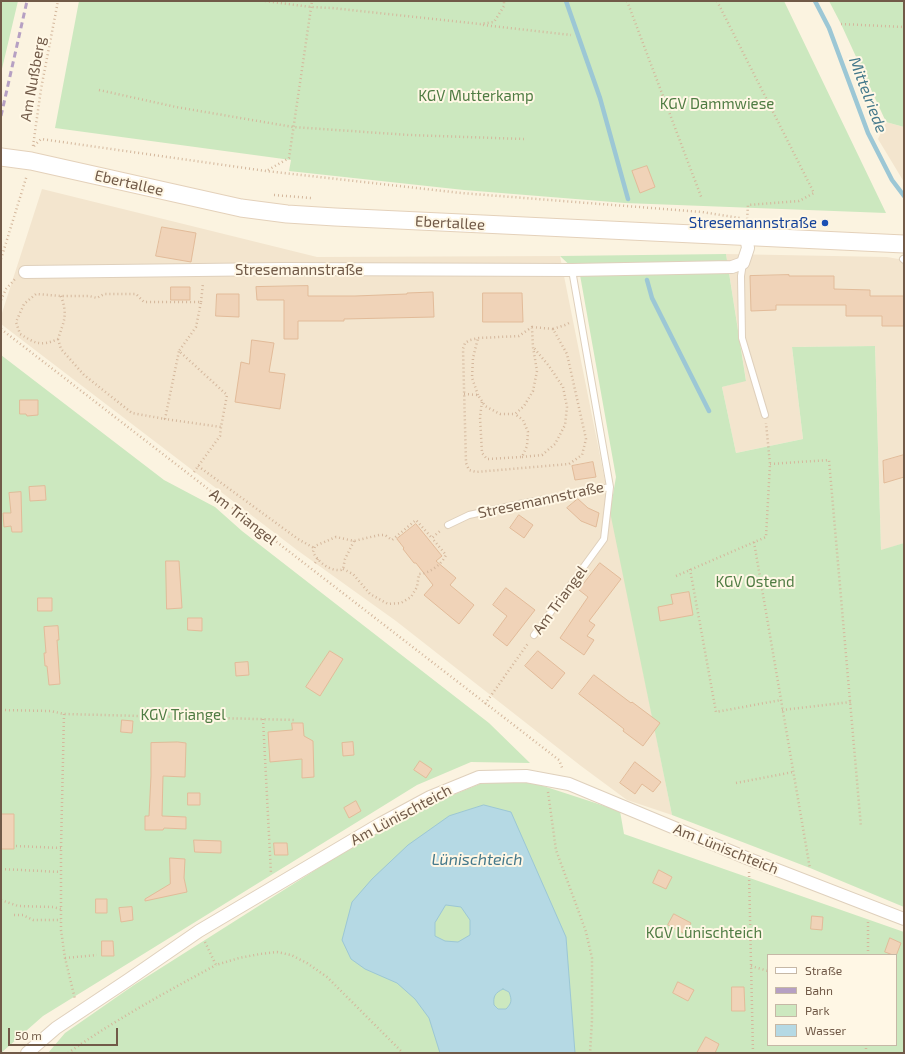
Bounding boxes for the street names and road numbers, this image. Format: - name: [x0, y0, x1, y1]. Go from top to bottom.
- street label: Am Nußberg: [17, 35, 49, 123]
- street label: Ebertallee: [93, 166, 165, 200]
- street label: Ebertallee: [415, 212, 485, 234]
- street label: Stresemannstraße: [235, 261, 363, 279]
- street label: Stresemannstraße: [476, 478, 606, 522]
- street label: Am Triangel: [206, 485, 280, 549]
- street label: Am Triangel: [529, 562, 591, 638]
- street label: Am Lünischteich: [347, 781, 455, 849]
- street label: Am Lünischteich: [671, 820, 781, 878]

